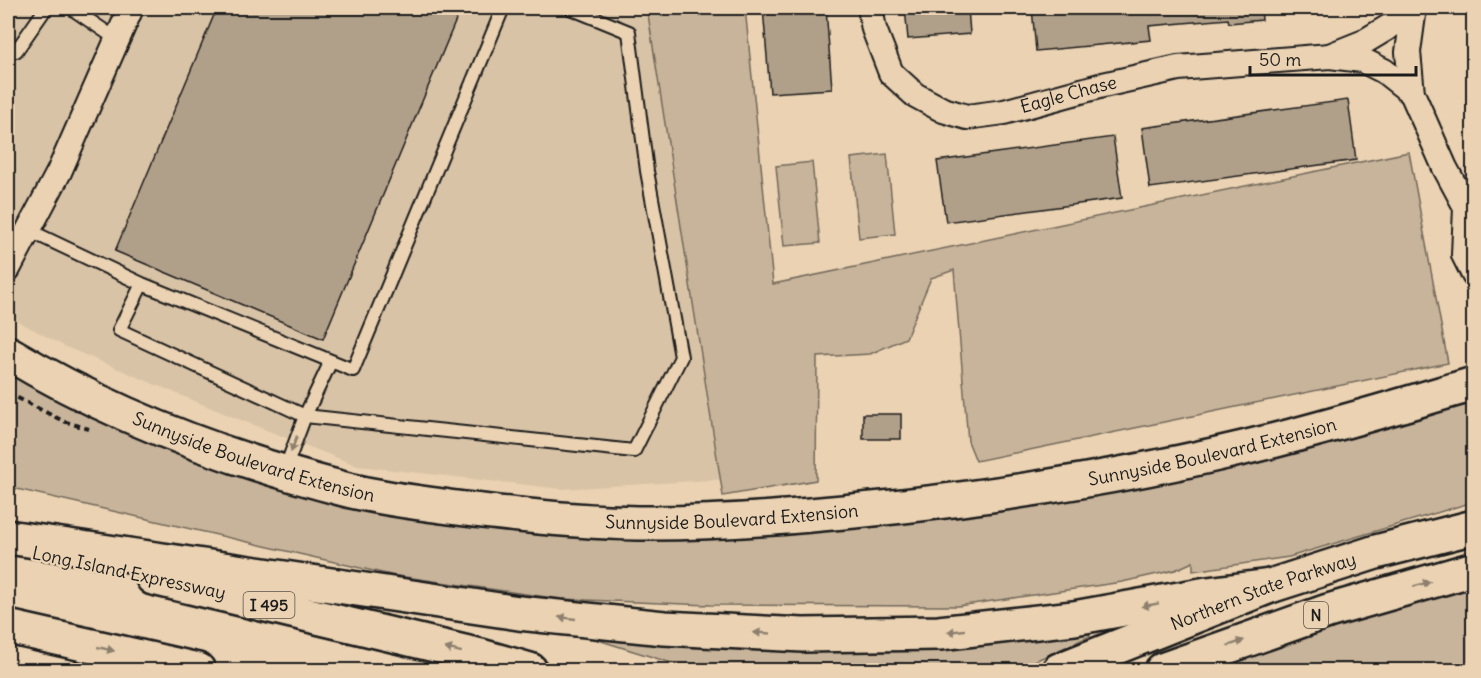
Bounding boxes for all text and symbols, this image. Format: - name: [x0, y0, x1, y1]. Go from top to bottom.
- scale bar: [1250, 39, 1416, 77]
- text: 50 m: [1259, 48, 1301, 71]
- street label: Eagle Chase: [1017, 70, 1119, 118]
- street label: Sunnyside Boulevard Extension: [129, 406, 377, 507]
- street label: Sunnyside Boulevard Extension: [1086, 412, 1339, 491]
- one-way arrow: [289, 435, 299, 453]
- street label: Sunnyside Boulevard Extension: [605, 499, 859, 534]
- street label: Long Island Expressway: [30, 541, 228, 604]
- street label: Northern State Parkway: [1168, 548, 1360, 636]
- one-way arrow: [1413, 579, 1431, 588]
- road number: I 495: [244, 592, 294, 618]
- one-way arrow: [1140, 601, 1159, 610]
- road number: N: [1304, 602, 1328, 628]
- one-way arrow: [558, 613, 577, 623]
- one-way arrow: [947, 626, 966, 636]
- one-way arrow: [752, 628, 771, 637]
- one-way arrow: [1227, 638, 1245, 647]
- one-way arrow: [444, 644, 462, 654]
- one-way arrow: [96, 645, 115, 654]

